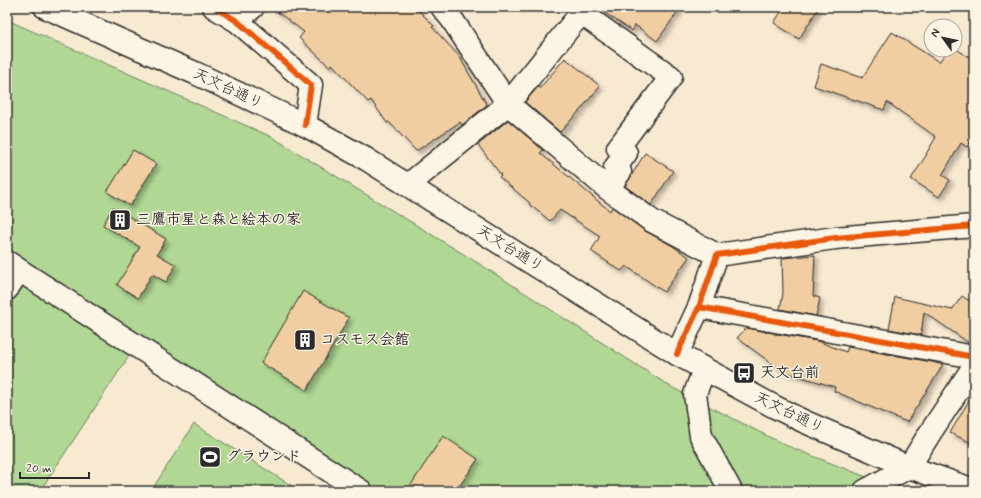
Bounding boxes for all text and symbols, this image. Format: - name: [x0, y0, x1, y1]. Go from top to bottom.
- north arrow: [923, 18, 963, 58]
- text: N: [928, 26, 943, 40]
- street label: 天文台通り: [190, 64, 266, 114]
- building icon: 三鷹市星と森と絵本の家: [107, 207, 133, 233]
- place label: 三鷹市星と森と絵本の家: [136, 210, 301, 230]
- street label: 天文台通り: [473, 221, 547, 277]
- building icon: コスモス会館: [292, 327, 318, 353]
- place label: コスモス会館: [320, 330, 409, 350]
- bus stop icon: 天文台前: [731, 360, 757, 386]
- place label: 天文台前: [760, 363, 820, 383]
- street label: 天文台通り: [751, 388, 827, 438]
- sports icon: グラウンド: [197, 444, 223, 470]
- place label: グラウンド: [226, 447, 301, 467]
- scale bar: [20, 454, 89, 480]
- text: 20 m: [26, 461, 52, 477]

